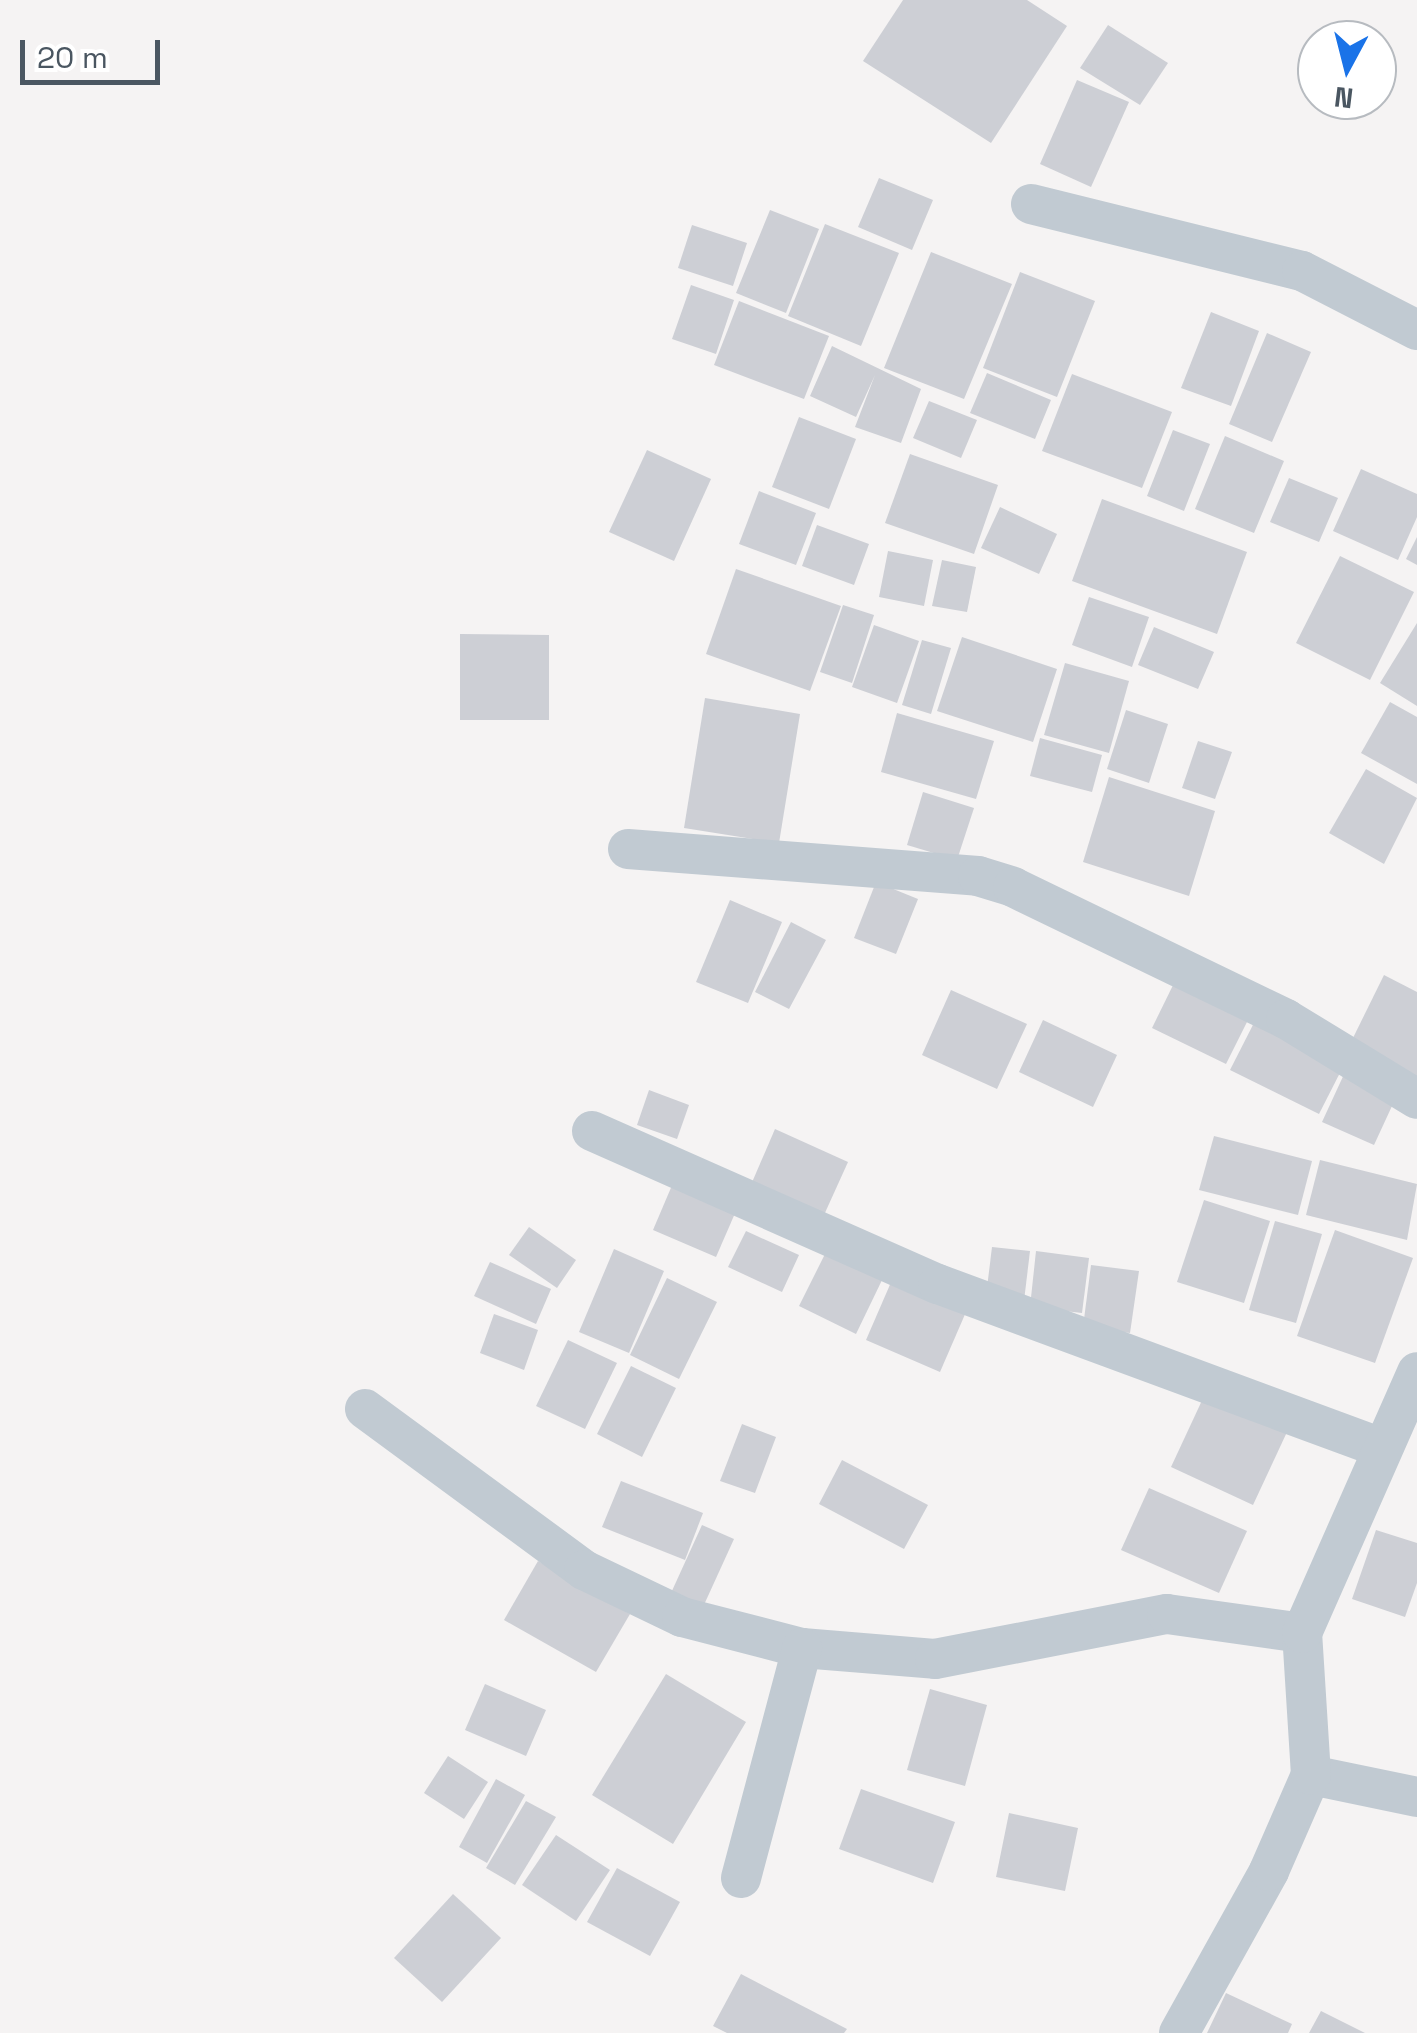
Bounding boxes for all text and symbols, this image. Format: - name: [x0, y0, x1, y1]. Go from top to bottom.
- scale bar: [25, 20, 165, 82]
- north arrow: [1297, 20, 1397, 120]
- text: 20 m: [37, 38, 108, 77]
- text: N: [1332, 79, 1355, 117]

